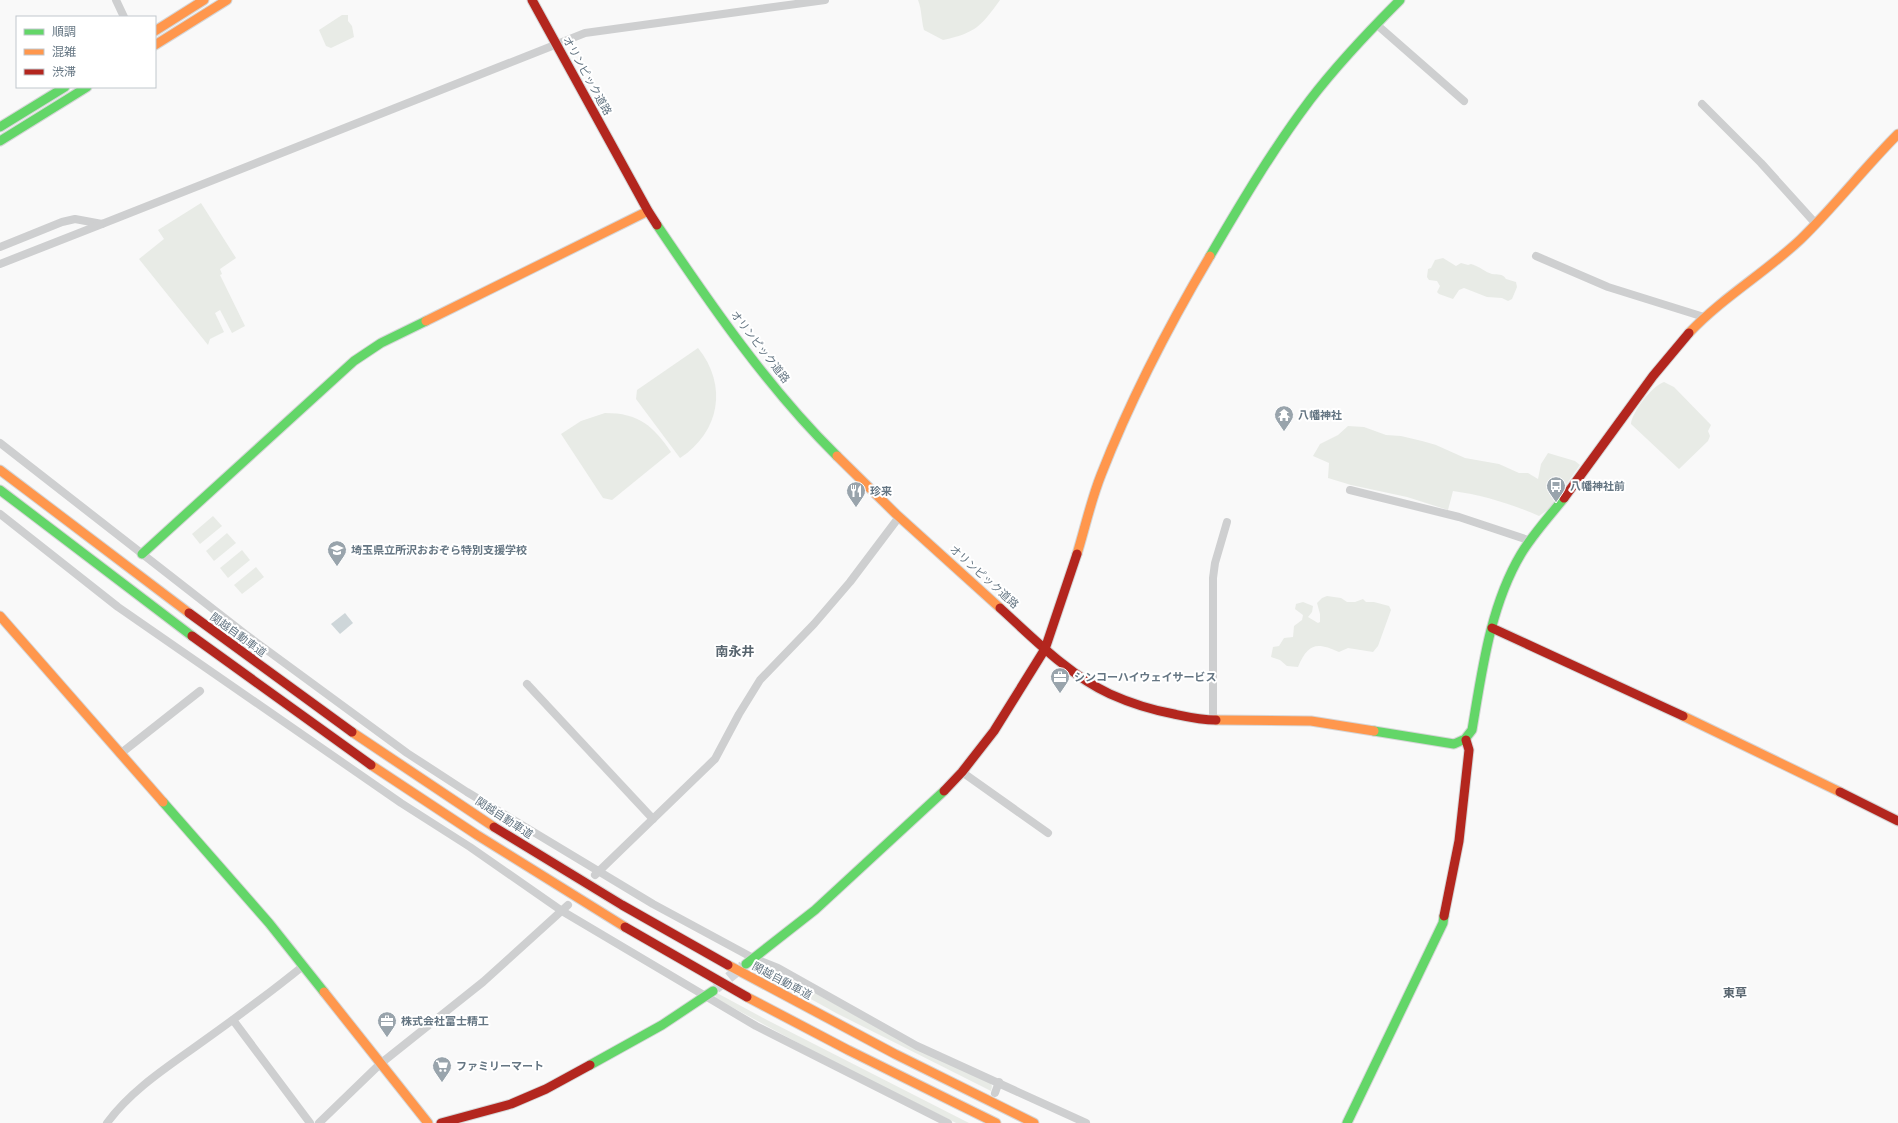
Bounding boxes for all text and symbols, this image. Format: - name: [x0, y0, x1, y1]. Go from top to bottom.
- legend: [16, 16, 156, 88]
- text: 順調: [52, 25, 76, 39]
- street label: オリンピック道路: [560, 34, 614, 118]
- text: 混雑: [52, 45, 76, 59]
- text: 渋滞: [52, 65, 76, 79]
- street label: オリンピック道路: [728, 308, 792, 386]
- temple icon: 八幡神社: [1273, 404, 1295, 432]
- place label: 八幡神社: [1298, 409, 1342, 422]
- bus stop icon: 八幡神社前: [1545, 475, 1567, 503]
- restaurant icon: 珍来: [845, 480, 867, 508]
- place label: 八幡神社前: [1570, 480, 1625, 493]
- place label: 珍来: [870, 485, 892, 498]
- school or university icon: 埼玉県立所沢おおぞら特別支援学校: [326, 539, 348, 567]
- street label: オリンピック道路: [947, 543, 1021, 611]
- place label: 埼玉県立所沢おおぞら特別支援学校: [351, 544, 527, 557]
- street label: 関越自動車道: [207, 610, 269, 660]
- district label: 南永井: [715, 644, 755, 659]
- office icon: シンコーハイウェイサービス: [1049, 666, 1071, 694]
- place label: シンコーハイウェイサービス: [1074, 671, 1217, 684]
- street label: 関越自動車道: [473, 795, 535, 841]
- street label: 関越自動車道: [750, 960, 814, 1002]
- district label: 東草: [1723, 986, 1747, 1000]
- office icon: 株式会社富士精工: [376, 1010, 398, 1038]
- place label: 株式会社富士精工: [401, 1015, 489, 1028]
- supermarket icon: ファミリーマート: [431, 1055, 453, 1083]
- place label: ファミリーマート: [456, 1060, 544, 1073]

